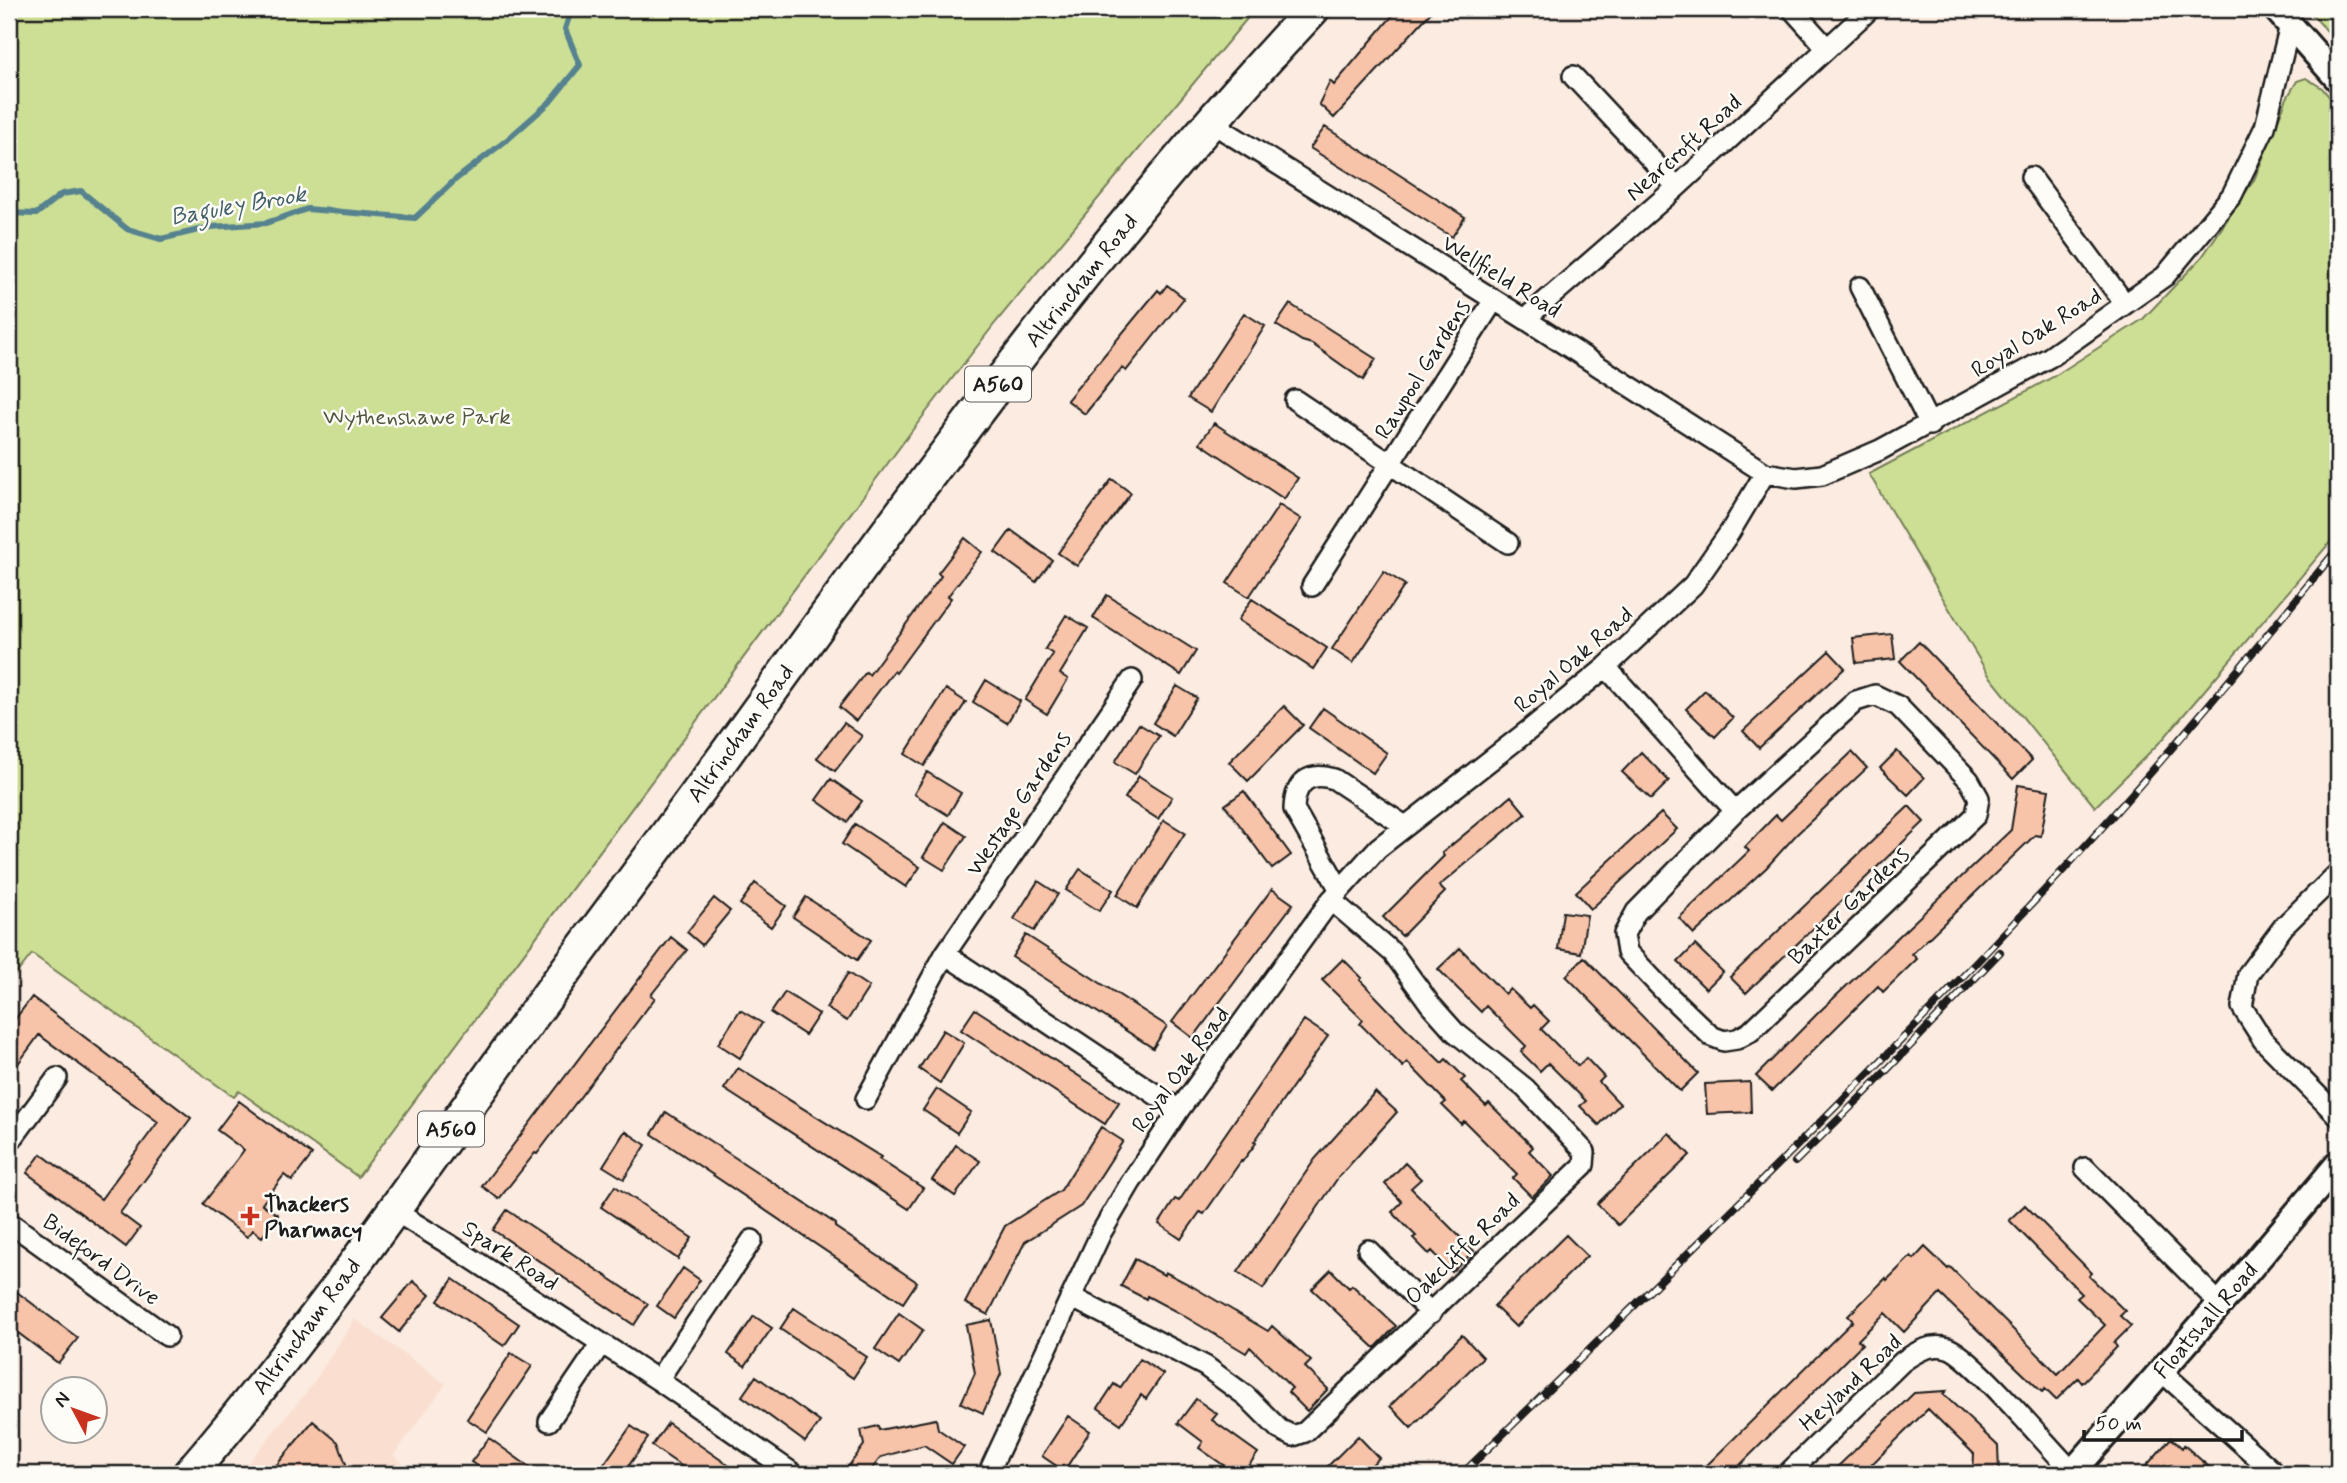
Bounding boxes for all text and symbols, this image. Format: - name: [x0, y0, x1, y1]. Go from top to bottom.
- street label: Nearcroft Road: [1620, 88, 1749, 209]
- water label: Baguley Brook: [168, 179, 311, 237]
- street label: Altrincham Road: [1019, 208, 1146, 354]
- street label: Wellfield Road: [1436, 229, 1566, 326]
- street label: Royal Oak Road: [1966, 282, 2108, 386]
- street label: Rawpool Gardens: [1369, 295, 1479, 446]
- road number: A560: [965, 366, 1031, 402]
- park label: Wythenshawe Park: [323, 403, 511, 433]
- street label: Royal Oak Road: [1508, 600, 1640, 721]
- street label: Altrincham Road: [681, 659, 802, 809]
- street label: Westage Gardens: [960, 726, 1079, 882]
- street label: Baxter Gardens: [1782, 841, 1917, 972]
- street label: Royal Oak Road: [1126, 1001, 1237, 1139]
- road number: A560: [418, 1112, 484, 1146]
- street label: Oakcliffe Road: [1399, 1187, 1527, 1312]
- place label: Thackers Pharmacy: [264, 1190, 362, 1246]
- street label: Bideford Drive: [35, 1208, 166, 1314]
- marker: Thackers Pharmacy: [242, 1208, 258, 1224]
- street label: Spark Road: [456, 1214, 564, 1299]
- street label: Altrincham Road: [246, 1253, 369, 1402]
- street label: Floatshall Road: [2148, 1257, 2265, 1386]
- street label: Heyland Road: [1794, 1328, 1909, 1439]
- north arrow: [38, 1374, 108, 1444]
- text: N: [49, 1387, 76, 1413]
- scale bar: [2084, 1399, 2242, 1443]
- text: 50 m: [2095, 1410, 2142, 1438]

